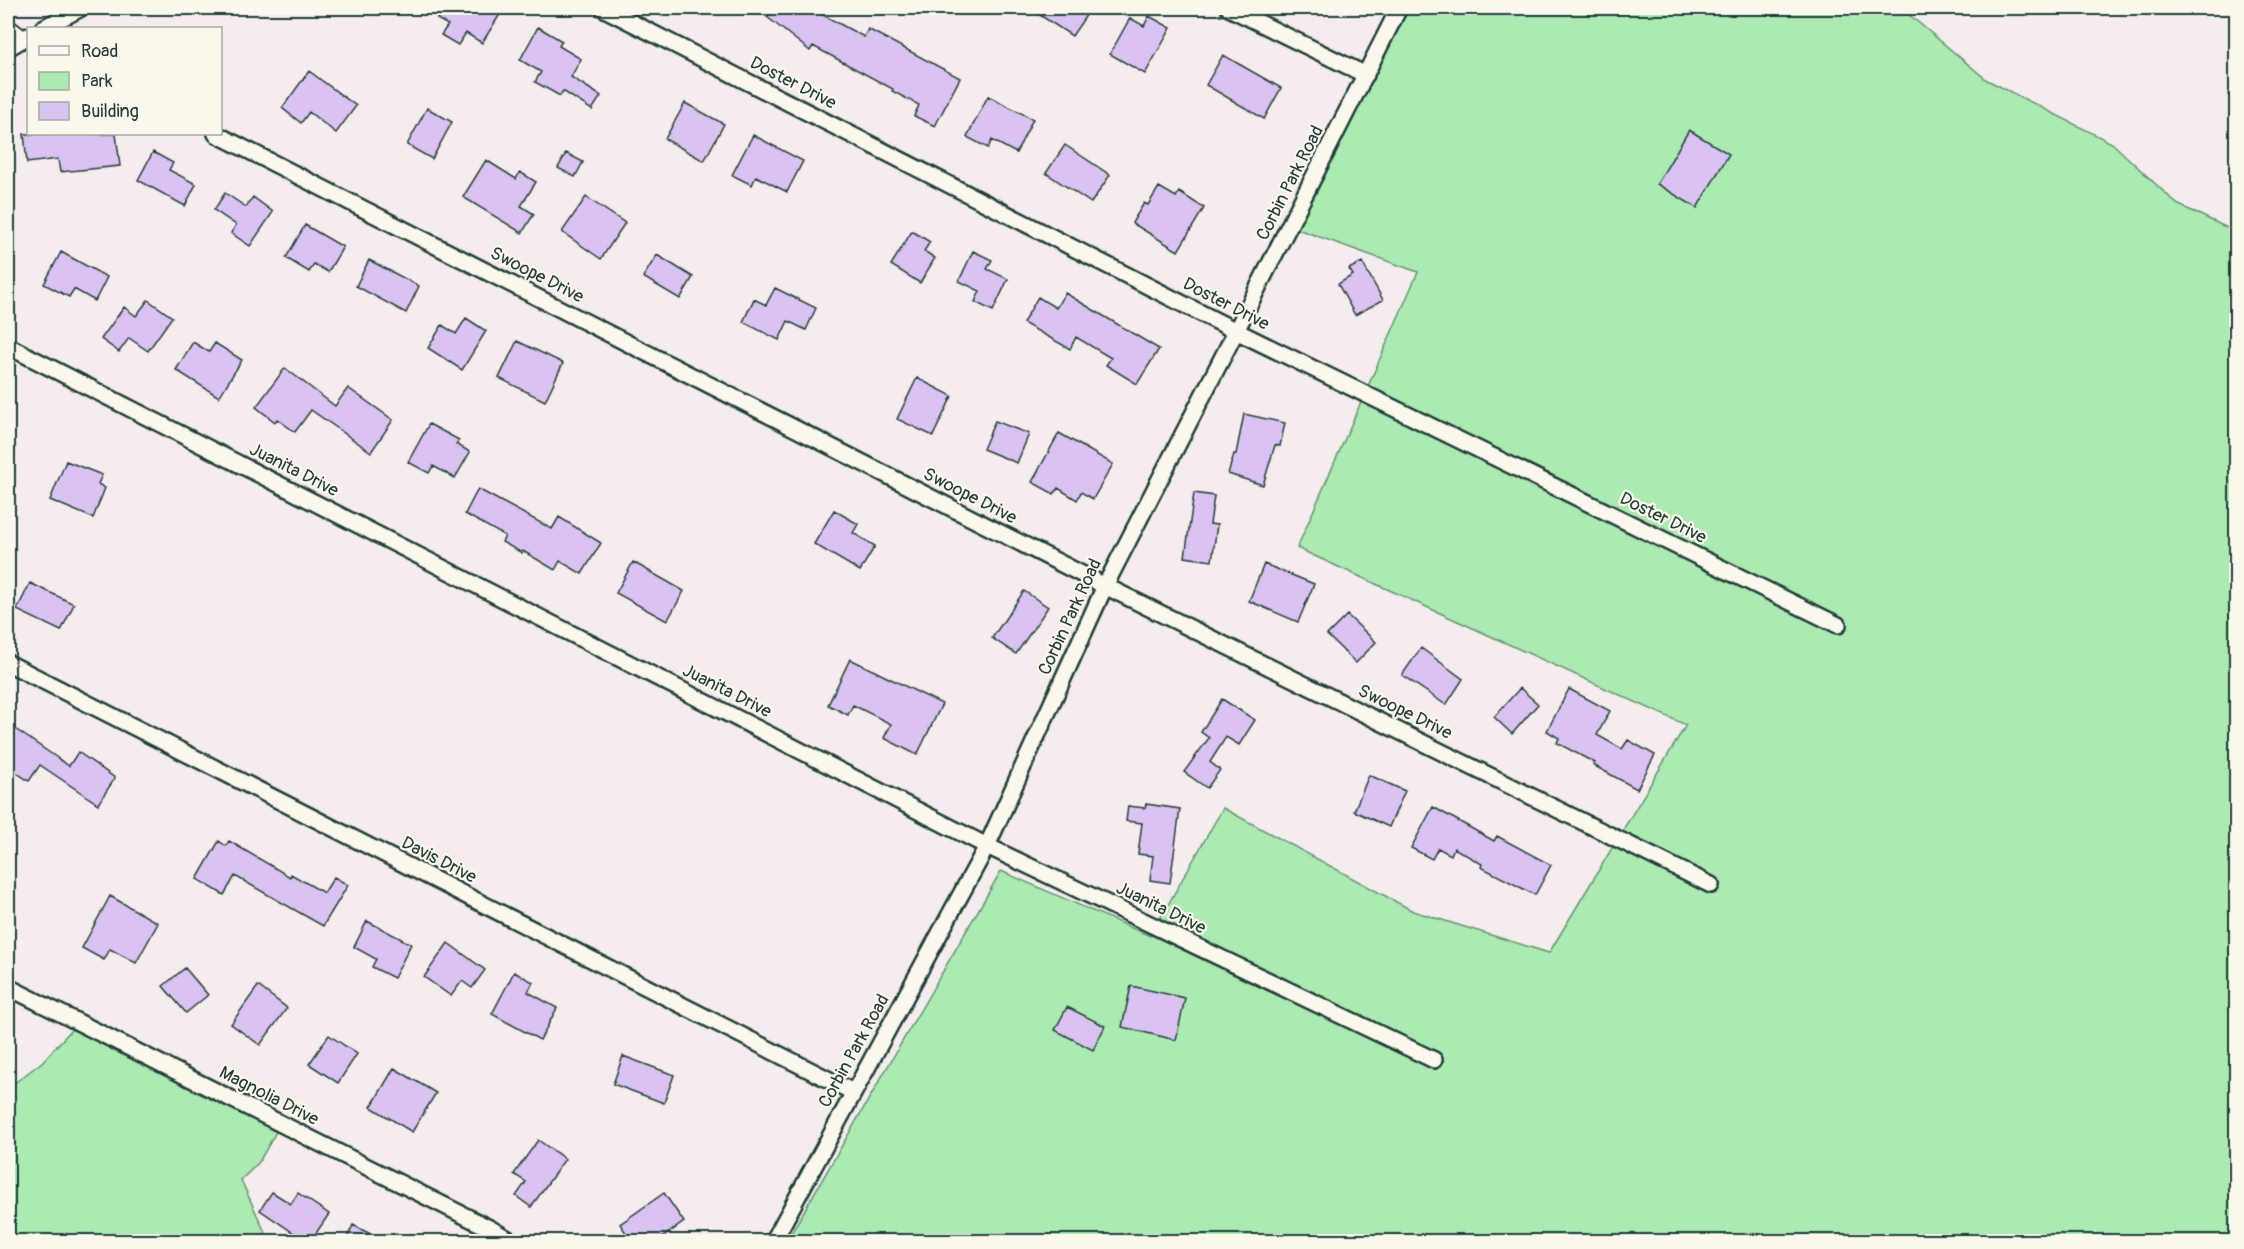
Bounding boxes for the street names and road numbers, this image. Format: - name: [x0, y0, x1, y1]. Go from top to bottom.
- street label: Doster Drive: [746, 51, 840, 115]
- street label: Corbin Park Road: [1251, 122, 1329, 244]
- street label: Swoope Drive: [486, 242, 588, 308]
- street label: Doster Drive: [1179, 272, 1273, 336]
- street label: Juanita Drive: [246, 438, 342, 502]
- street label: Swoope Drive: [919, 463, 1021, 529]
- street label: Doster Drive: [1616, 487, 1710, 549]
- street label: Corbin Park Road: [1033, 555, 1107, 679]
- street label: Juanita Drive: [679, 659, 775, 723]
- street label: Swoope Drive: [1354, 679, 1456, 745]
- street label: Davis Drive: [398, 831, 481, 889]
- street label: Juanita Drive: [1112, 876, 1210, 940]
- street label: Corbin Park Road: [813, 990, 895, 1112]
- street label: Magnolia Drive: [215, 1061, 323, 1131]

